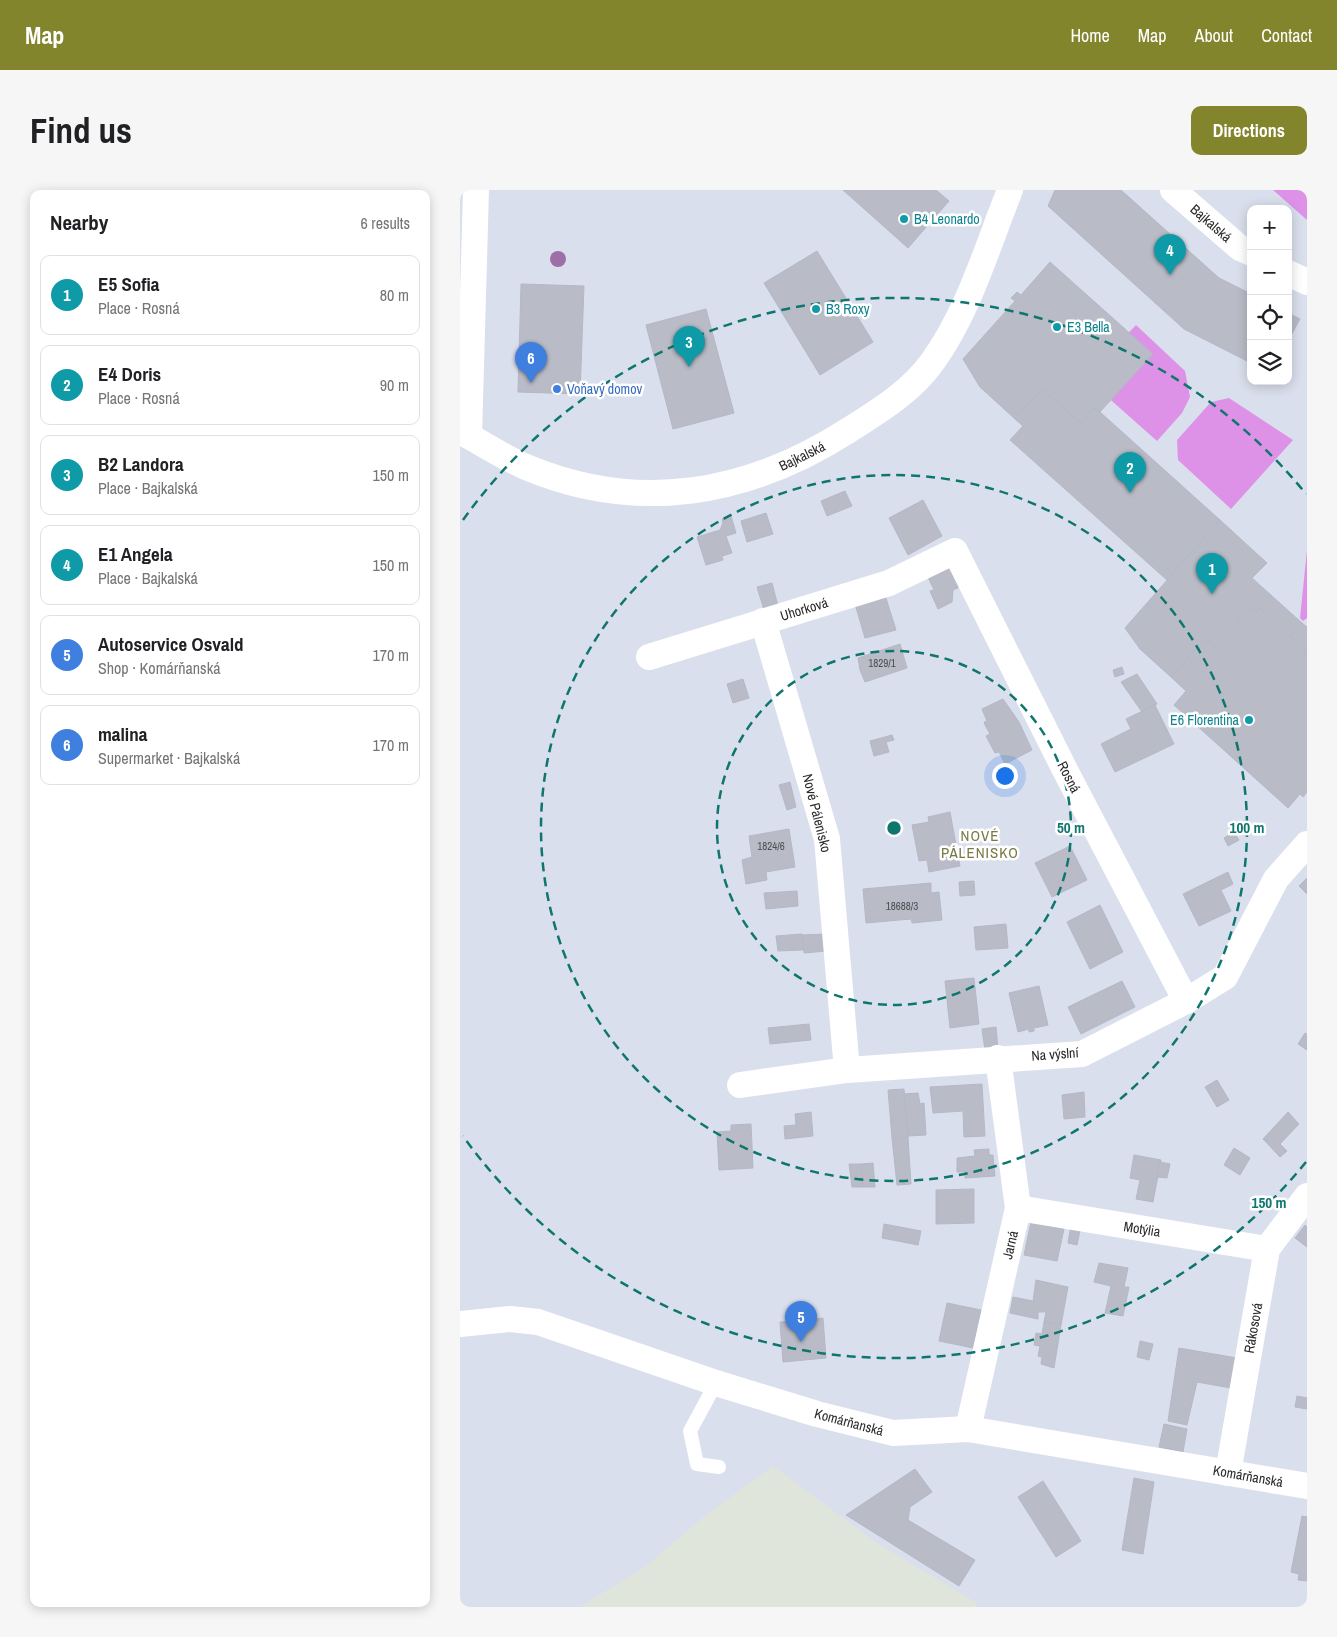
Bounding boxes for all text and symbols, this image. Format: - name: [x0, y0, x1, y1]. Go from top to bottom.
- text: Map: [25, 19, 64, 51]
- text: Home: [1070, 23, 1110, 48]
- text: Map: [1138, 23, 1167, 48]
- text: About: [1195, 23, 1233, 48]
- text: Contact: [1261, 23, 1312, 48]
- button: Directions: [1191, 106, 1307, 155]
- text: Find us: [30, 107, 132, 154]
- street label: Bajkalská: [1187, 200, 1236, 246]
- map controls: [1247, 205, 1292, 385]
- button: +: [1247, 205, 1292, 250]
- text: Nearby: [50, 208, 108, 237]
- place label: B4 Leonardo: [914, 210, 980, 228]
- text: 6 results: [360, 212, 410, 234]
- marker: B4 Leonardo: [898, 213, 910, 225]
- pin: 4: [1154, 234, 1186, 275]
- button: −: [1247, 250, 1292, 295]
- text: E5 Sofia: [98, 271, 159, 297]
- text: 1: [63, 284, 71, 306]
- text: 80 m: [380, 284, 409, 306]
- button: locate: [1247, 295, 1292, 340]
- text: Place · Rosná: [98, 297, 180, 319]
- place label: B3 Roxy: [826, 300, 870, 318]
- marker: B3 Roxy: [810, 303, 822, 315]
- place label: E3 Bella: [1067, 318, 1110, 336]
- marker: E3 Bella: [1051, 321, 1063, 333]
- pin: 3: [673, 326, 705, 367]
- button: layers: [1247, 340, 1292, 385]
- pin: 6: [515, 342, 547, 383]
- text: E4 Doris: [98, 361, 161, 387]
- text: 2: [63, 374, 71, 396]
- text: 90 m: [380, 374, 409, 396]
- place label: Voňavý domov: [567, 380, 643, 398]
- marker: Voňavý domov: [551, 383, 563, 395]
- text: Place · Rosná: [98, 387, 180, 409]
- street label: Bajkalská: [776, 437, 829, 475]
- text: B2 Landora: [98, 451, 184, 477]
- pin: 2: [1114, 452, 1146, 493]
- text: 3: [63, 464, 71, 486]
- text: 150 m: [373, 464, 409, 486]
- text: Place · Bajkalská: [98, 477, 198, 499]
- text: E1 Angela: [98, 541, 173, 567]
- pin: 1: [1196, 553, 1228, 594]
- text: 4: [63, 554, 71, 576]
- text: 150 m: [373, 554, 409, 576]
- text: Place · Bajkalská: [98, 567, 198, 589]
- street label: Uhorková: [778, 593, 831, 625]
- text: Autoservice Osvald: [98, 631, 243, 657]
- text: 5: [63, 644, 71, 666]
- text: 170 m: [373, 644, 409, 666]
- house number: 1829/1: [868, 656, 896, 670]
- text: Shop · Komárňanská: [98, 657, 221, 679]
- place label: E6 Florentina: [1170, 711, 1240, 729]
- marker: E6 Florentina: [1243, 714, 1255, 726]
- text: malina: [98, 721, 147, 747]
- text: 6: [63, 734, 71, 756]
- text: 170 m: [373, 734, 409, 756]
- text: Supermarket · Bajkalská: [98, 747, 240, 769]
- street label: Rosná: [1053, 758, 1085, 796]
- your location: [992, 763, 1018, 789]
- street label: Nové Pálenisko: [799, 772, 835, 854]
- text: 50 m: [1057, 817, 1085, 838]
- text: 100 m: [1230, 817, 1264, 838]
- centre of rings: [885, 819, 903, 837]
- district label: NOVÉ PÁLENISKO: [941, 825, 1019, 863]
- house number: 1824/6: [757, 839, 785, 853]
- house number: 18688/3: [886, 899, 918, 913]
- street label: Na výslní: [1031, 1043, 1080, 1065]
- text: 150 m: [1252, 1192, 1286, 1213]
- street label: Motýlia: [1122, 1217, 1162, 1241]
- street label: Jarná: [998, 1228, 1022, 1261]
- pin: 5: [785, 1301, 817, 1342]
- street label: Rákosová: [1240, 1301, 1266, 1355]
- street label: Komárňanská: [812, 1404, 886, 1440]
- street label: Komárňanská: [1212, 1461, 1285, 1491]

